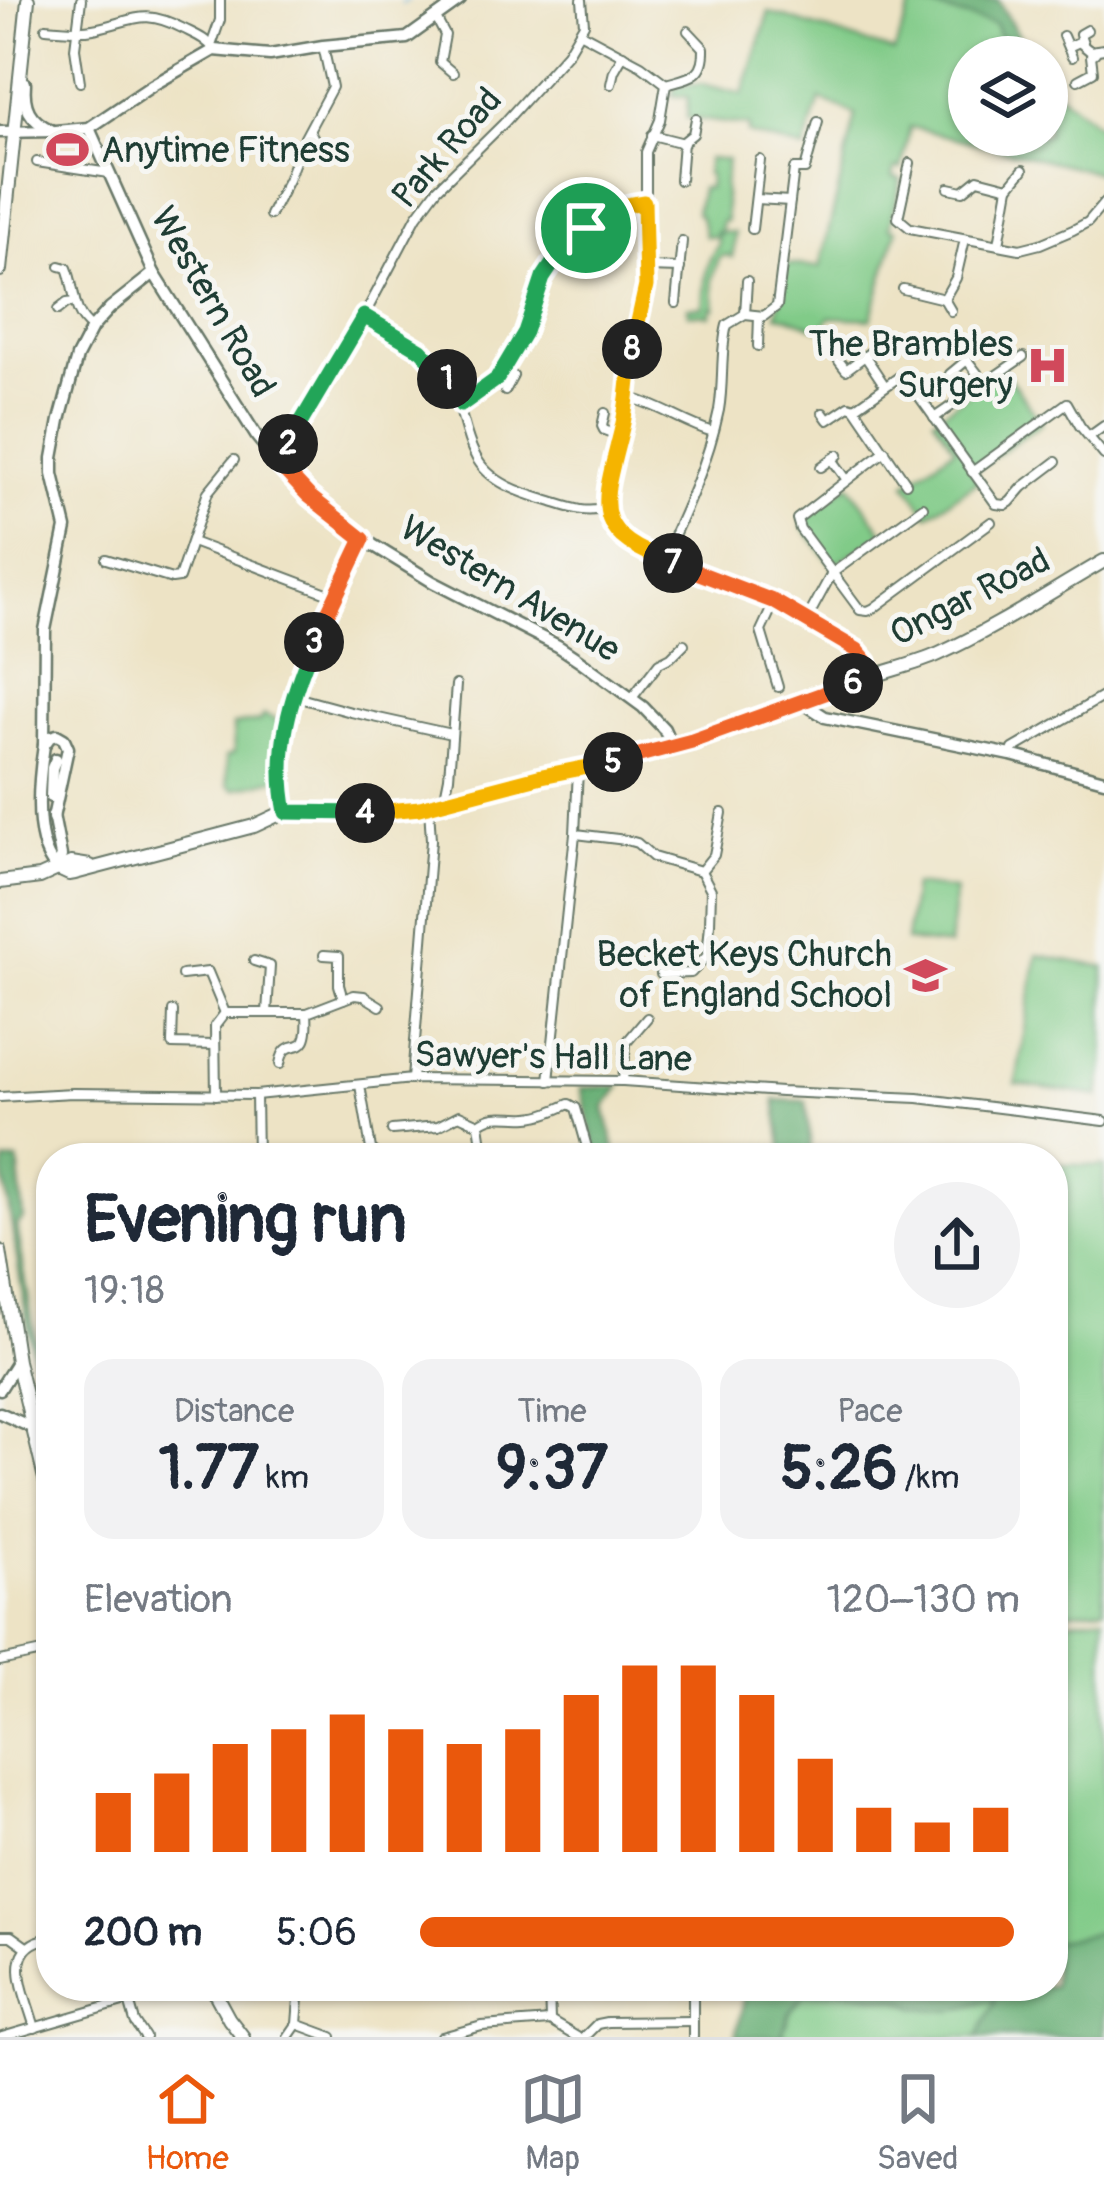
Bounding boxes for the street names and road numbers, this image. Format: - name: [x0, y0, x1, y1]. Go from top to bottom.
- street label: Park Road: [382, 78, 512, 218]
- street label: Western Road: [140, 199, 286, 405]
- street label: Western Avenue: [392, 506, 628, 672]
- street label: Ongar Road: [883, 538, 1057, 656]
- street label: Sawyer's Hall Lane: [414, 1032, 692, 1082]

